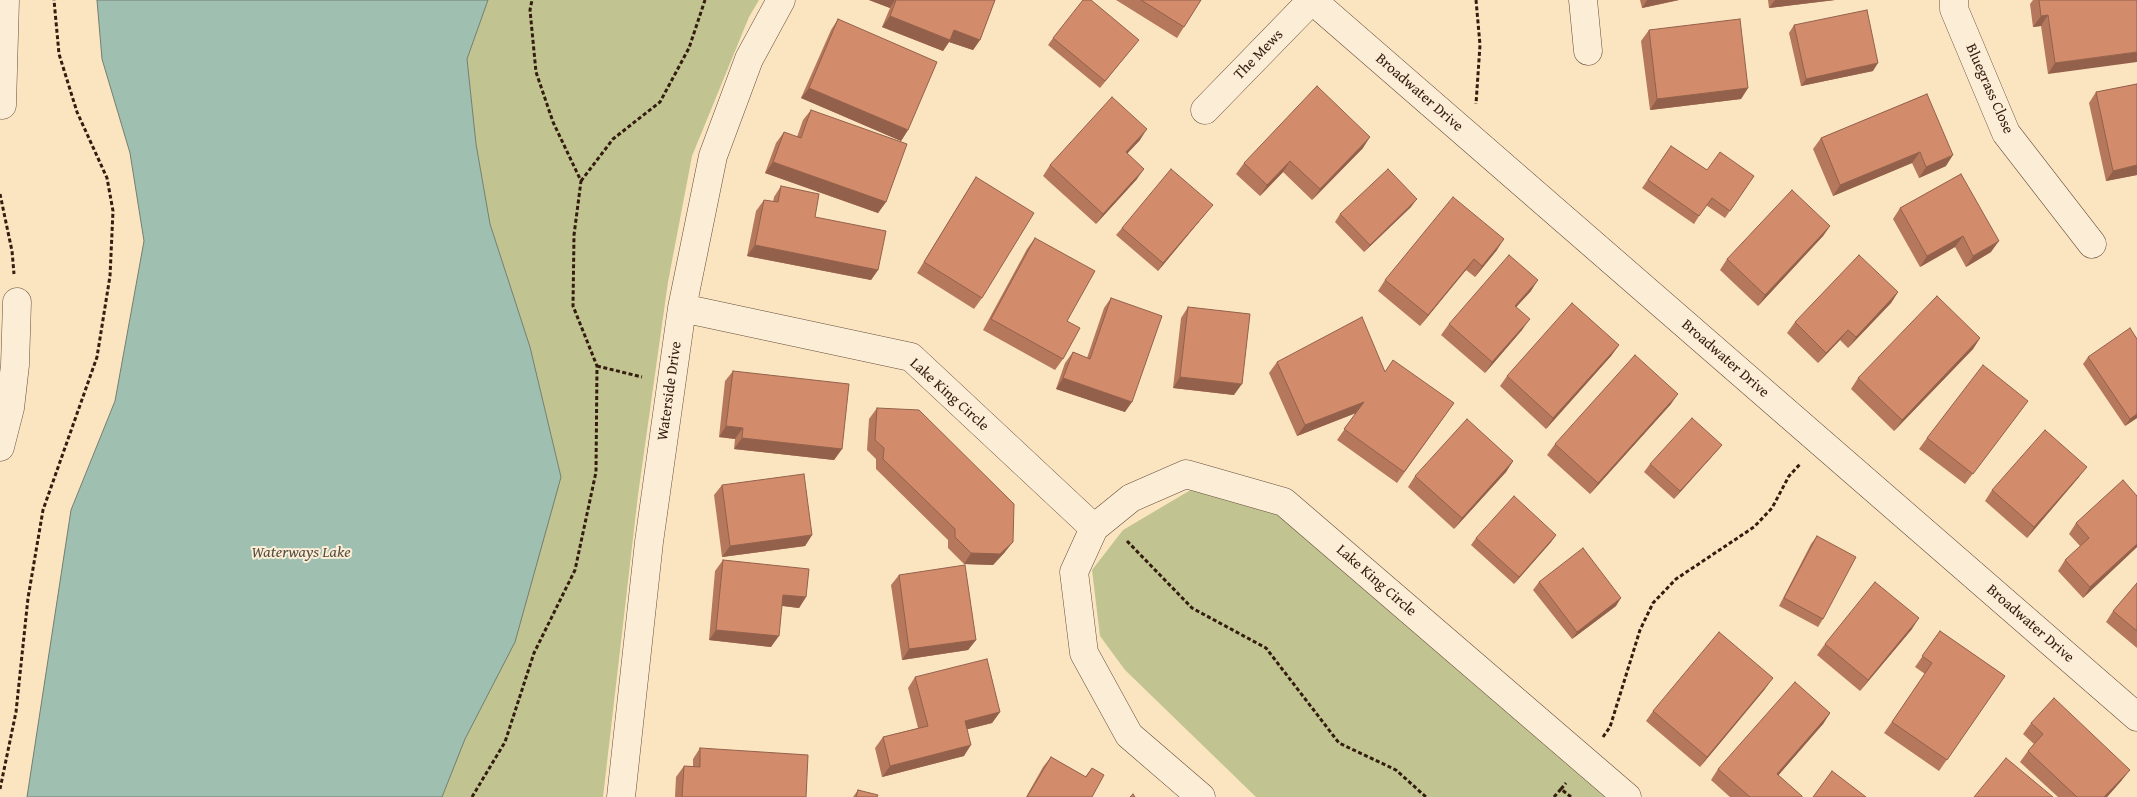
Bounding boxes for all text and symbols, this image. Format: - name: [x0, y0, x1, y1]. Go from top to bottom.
- street label: The Mews: [1231, 26, 1287, 84]
- street label: Bluegrass Close: [1961, 41, 2017, 137]
- street label: Broadwater Drive: [1372, 50, 1466, 136]
- street label: Broadwater Drive: [1678, 316, 1772, 402]
- street label: Waterside Drive: [654, 340, 686, 442]
- street label: Lake King Circle: [906, 355, 992, 435]
- street label: Lake King Circle: [1332, 541, 1420, 621]
- water label: Waterways Lake: [251, 543, 351, 563]
- street label: Broadwater Drive: [1983, 581, 2077, 667]

